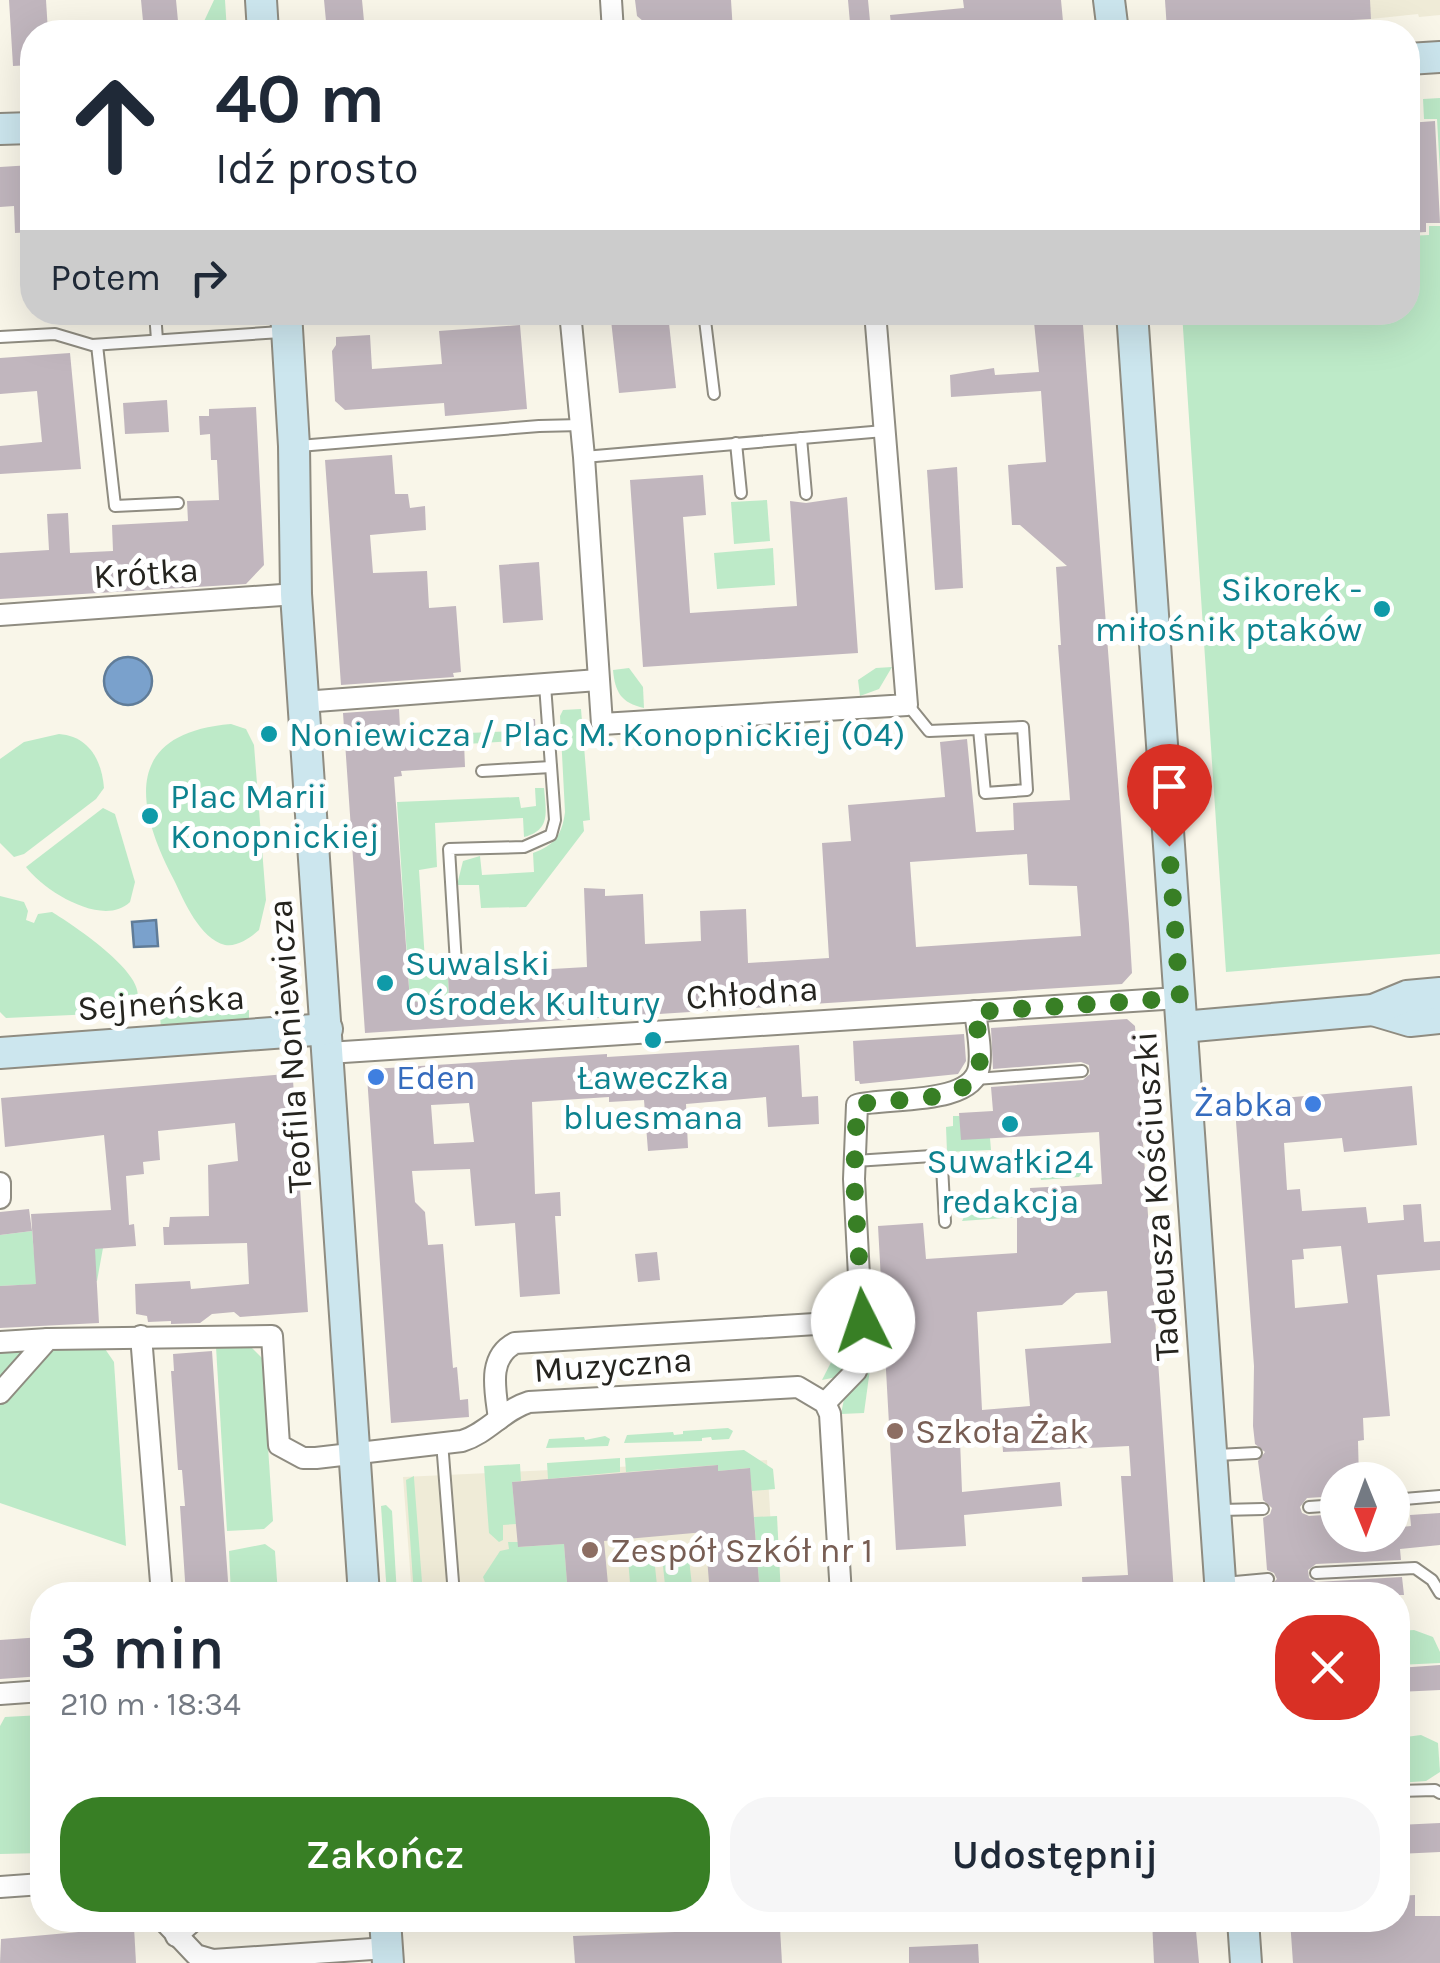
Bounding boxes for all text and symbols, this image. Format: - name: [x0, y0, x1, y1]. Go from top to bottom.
- text: 40 m: [215, 58, 385, 140]
- icon: ahead: [50, 60, 180, 190]
- text: Idź prosto: [215, 142, 419, 194]
- icon: right: [181, 250, 236, 305]
- text: Potem: [50, 255, 161, 300]
- street label: Krótka: [92, 549, 200, 597]
- place label: Sikorek - miłośnik ptaków: [1095, 569, 1362, 650]
- marker: Sikorek - miłośnik ptaków: [1371, 598, 1393, 620]
- place label: Noniewicza / Plac M. Konopnickiej (04): [289, 714, 905, 755]
- marker: Noniewicza / Plac M. Konopnickiej (04): [258, 723, 280, 745]
- pin: [1127, 744, 1212, 847]
- icon: arrive: [1142, 759, 1197, 814]
- place label: Plac Marii Konopnickiej: [170, 776, 380, 857]
- marker: Plac Marii Konopnickiej: [139, 805, 161, 827]
- street label: Teofila Noniewicza: [259, 898, 321, 1194]
- place label: Suwalski Ośrodek Kultury: [405, 943, 660, 1024]
- street label: Chłodna: [684, 968, 820, 1018]
- marker: Suwalski Ośrodek Kultury: [374, 972, 396, 994]
- street label: Sejneńska: [76, 977, 246, 1029]
- marker: Ławeczka bluesmana: [642, 1029, 664, 1051]
- street label: Tadeusza Kościuszki: [1124, 1030, 1188, 1362]
- place label: Eden: [396, 1057, 476, 1098]
- place label: Ławeczka bluesmana: [563, 1057, 743, 1138]
- marker: Eden: [365, 1066, 387, 1088]
- place label: Żabka: [1193, 1084, 1293, 1125]
- marker: Żabka: [1302, 1093, 1324, 1115]
- marker: Suwałki24 redakcja: [999, 1113, 1021, 1135]
- place label: Suwałki24 redakcja: [927, 1141, 1093, 1222]
- position arrow: [811, 1269, 915, 1373]
- street label: Muzyczna: [532, 1339, 694, 1391]
- place label: Szkoła Żak: [915, 1411, 1089, 1452]
- marker: Szkoła Żak: [884, 1420, 906, 1442]
- north arrow: [1320, 1462, 1410, 1552]
- map controls: [1320, 1462, 1410, 1552]
- place label: Zespół Szkół nr 1: [610, 1530, 873, 1571]
- marker: Zespół Szkół nr 1: [579, 1539, 601, 1561]
- text: 3 min: [60, 1613, 225, 1683]
- button: close: [1275, 1615, 1380, 1720]
- text: 210 m · 18:34: [60, 1686, 241, 1723]
- button: Zakończ: [60, 1797, 710, 1912]
- button: Udostępnij: [730, 1797, 1380, 1912]

